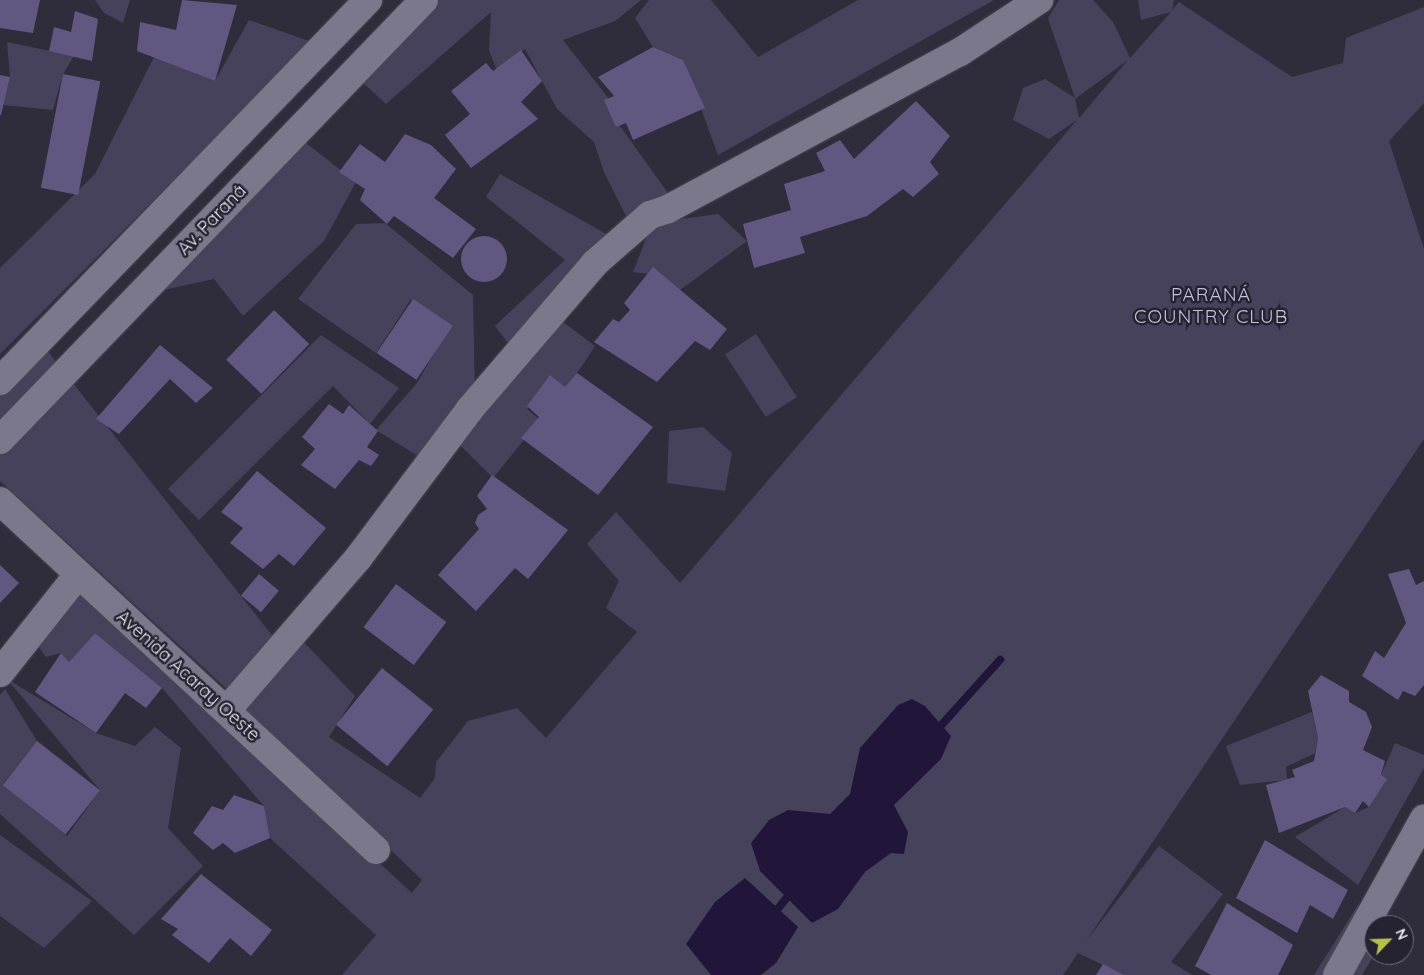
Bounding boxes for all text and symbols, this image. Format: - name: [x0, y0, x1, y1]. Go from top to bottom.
- street label: Av. Paraná: [173, 180, 251, 260]
- district label: PARANÁ COUNTRY CLUB: [1132, 284, 1290, 328]
- street label: Avenida Acaray Oeste: [112, 606, 264, 746]
- north arrow: [1364, 915, 1414, 965]
- text: N: [1391, 926, 1412, 943]

